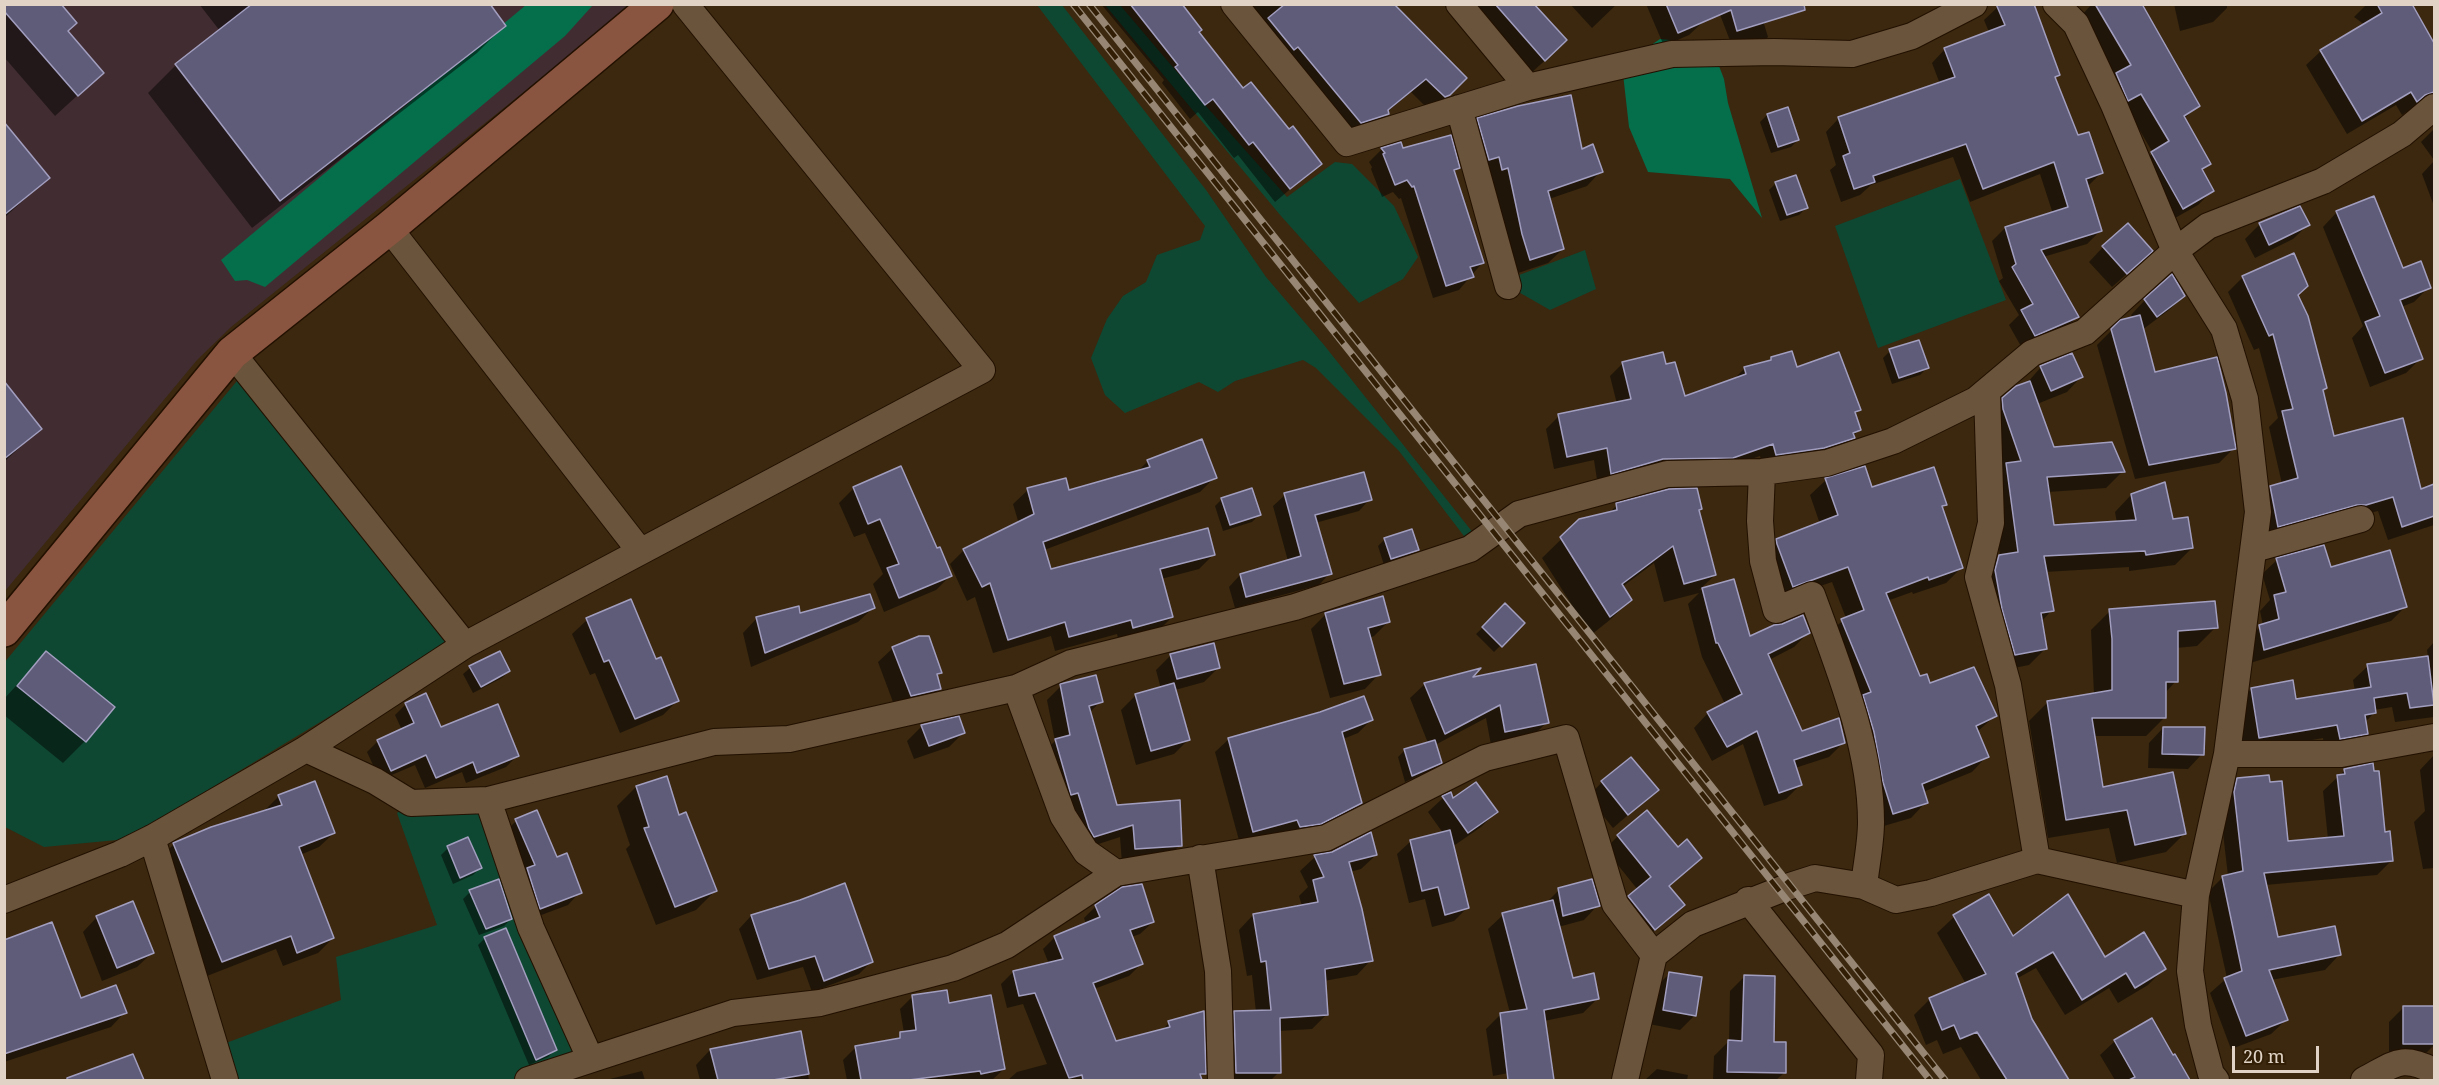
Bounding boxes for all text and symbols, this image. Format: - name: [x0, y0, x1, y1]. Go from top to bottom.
- scale bar: [2235, 1034, 2322, 1072]
- text: 20 m: [2243, 1044, 2285, 1068]

